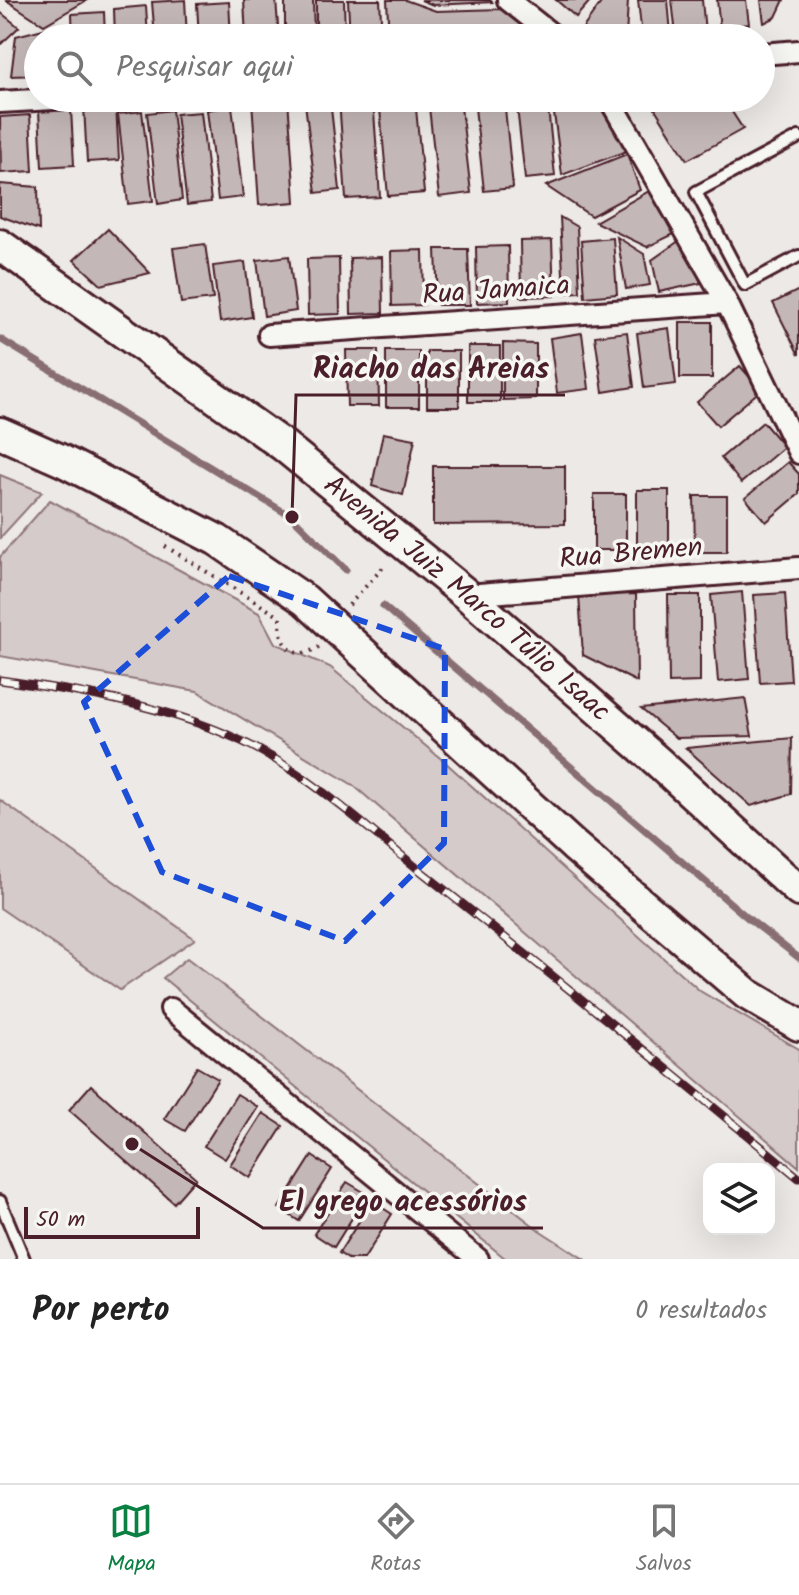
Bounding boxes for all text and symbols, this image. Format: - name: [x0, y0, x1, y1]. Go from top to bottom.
- search box: [24, 24, 775, 112]
- text: Pesquisar aqui: [116, 44, 293, 92]
- icon: search: [52, 46, 96, 90]
- street label: Rua Jamaica: [421, 263, 571, 319]
- callout: Riacho das Areias: [296, 341, 565, 395]
- text: Riacho das Areias: [313, 346, 549, 394]
- street label: Avenida Juiz Marco Túlio Isaac: [313, 464, 621, 733]
- street label: Rua Bremen: [557, 525, 705, 583]
- map controls: [703, 1163, 775, 1235]
- button: layers: [703, 1163, 775, 1235]
- callout: El grego acessórios: [263, 1174, 543, 1228]
- text: El grego acessórios: [279, 1179, 527, 1227]
- scale bar: [24, 1203, 200, 1239]
- text: 50 m: [36, 1203, 85, 1238]
- text: Por perto: [32, 1284, 170, 1338]
- text: 0 resultados: [635, 1290, 767, 1332]
- tab: Mapa: [107, 1499, 156, 1582]
- tab: Rotas: [370, 1499, 421, 1582]
- tab: Salvos: [636, 1499, 692, 1582]

